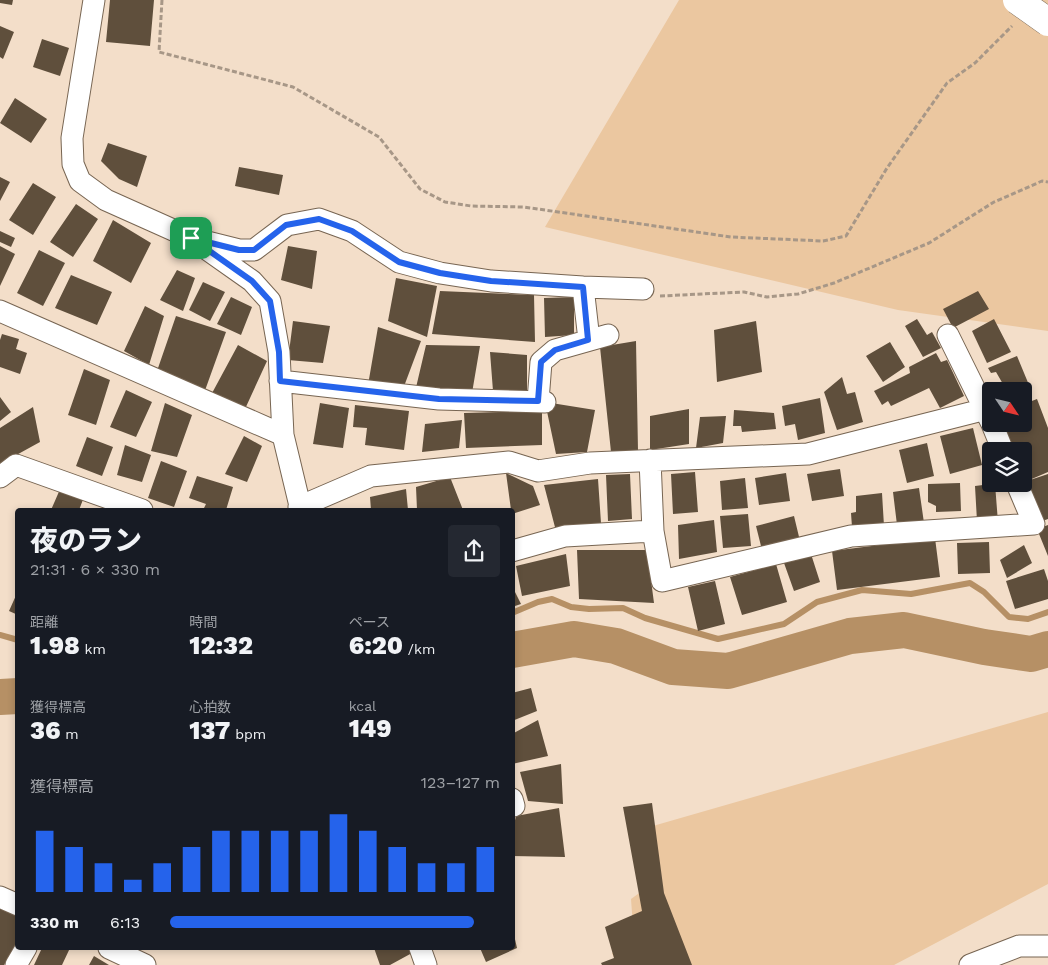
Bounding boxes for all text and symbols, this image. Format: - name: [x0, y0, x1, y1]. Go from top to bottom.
- pin: [170, 217, 212, 259]
- icon: arrive: [177, 224, 205, 252]
- north arrow: [982, 382, 1032, 432]
- map controls: [982, 382, 1032, 492]
- button: layers: [982, 442, 1032, 492]
- text: 夜のラン: [30, 524, 142, 557]
- button: share: [448, 525, 500, 577]
- text: 21:31 · 6 × 330 m: [30, 560, 160, 579]
- text: 距離: [30, 614, 58, 630]
- text: 時間: [189, 614, 217, 630]
- text: ペース: [349, 614, 390, 630]
- text: 1.98: [30, 631, 80, 660]
- text: 12:32: [189, 631, 253, 660]
- text: 6:20: [349, 631, 403, 660]
- text: km: [80, 641, 106, 657]
- text: /km: [403, 641, 435, 657]
- text: kcal: [349, 698, 376, 714]
- text: 獲得標高: [30, 699, 86, 715]
- text: 心拍数: [189, 699, 231, 715]
- text: 149: [349, 714, 392, 743]
- text: 36: [30, 716, 60, 745]
- text: 137: [189, 716, 230, 745]
- text: m: [60, 726, 79, 742]
- text: bpm: [230, 726, 266, 742]
- text: 123–127 m: [421, 773, 500, 792]
- text: 獲得標高: [30, 777, 94, 796]
- text: 330 m: [30, 913, 79, 932]
- text: 6:13: [110, 913, 140, 932]

